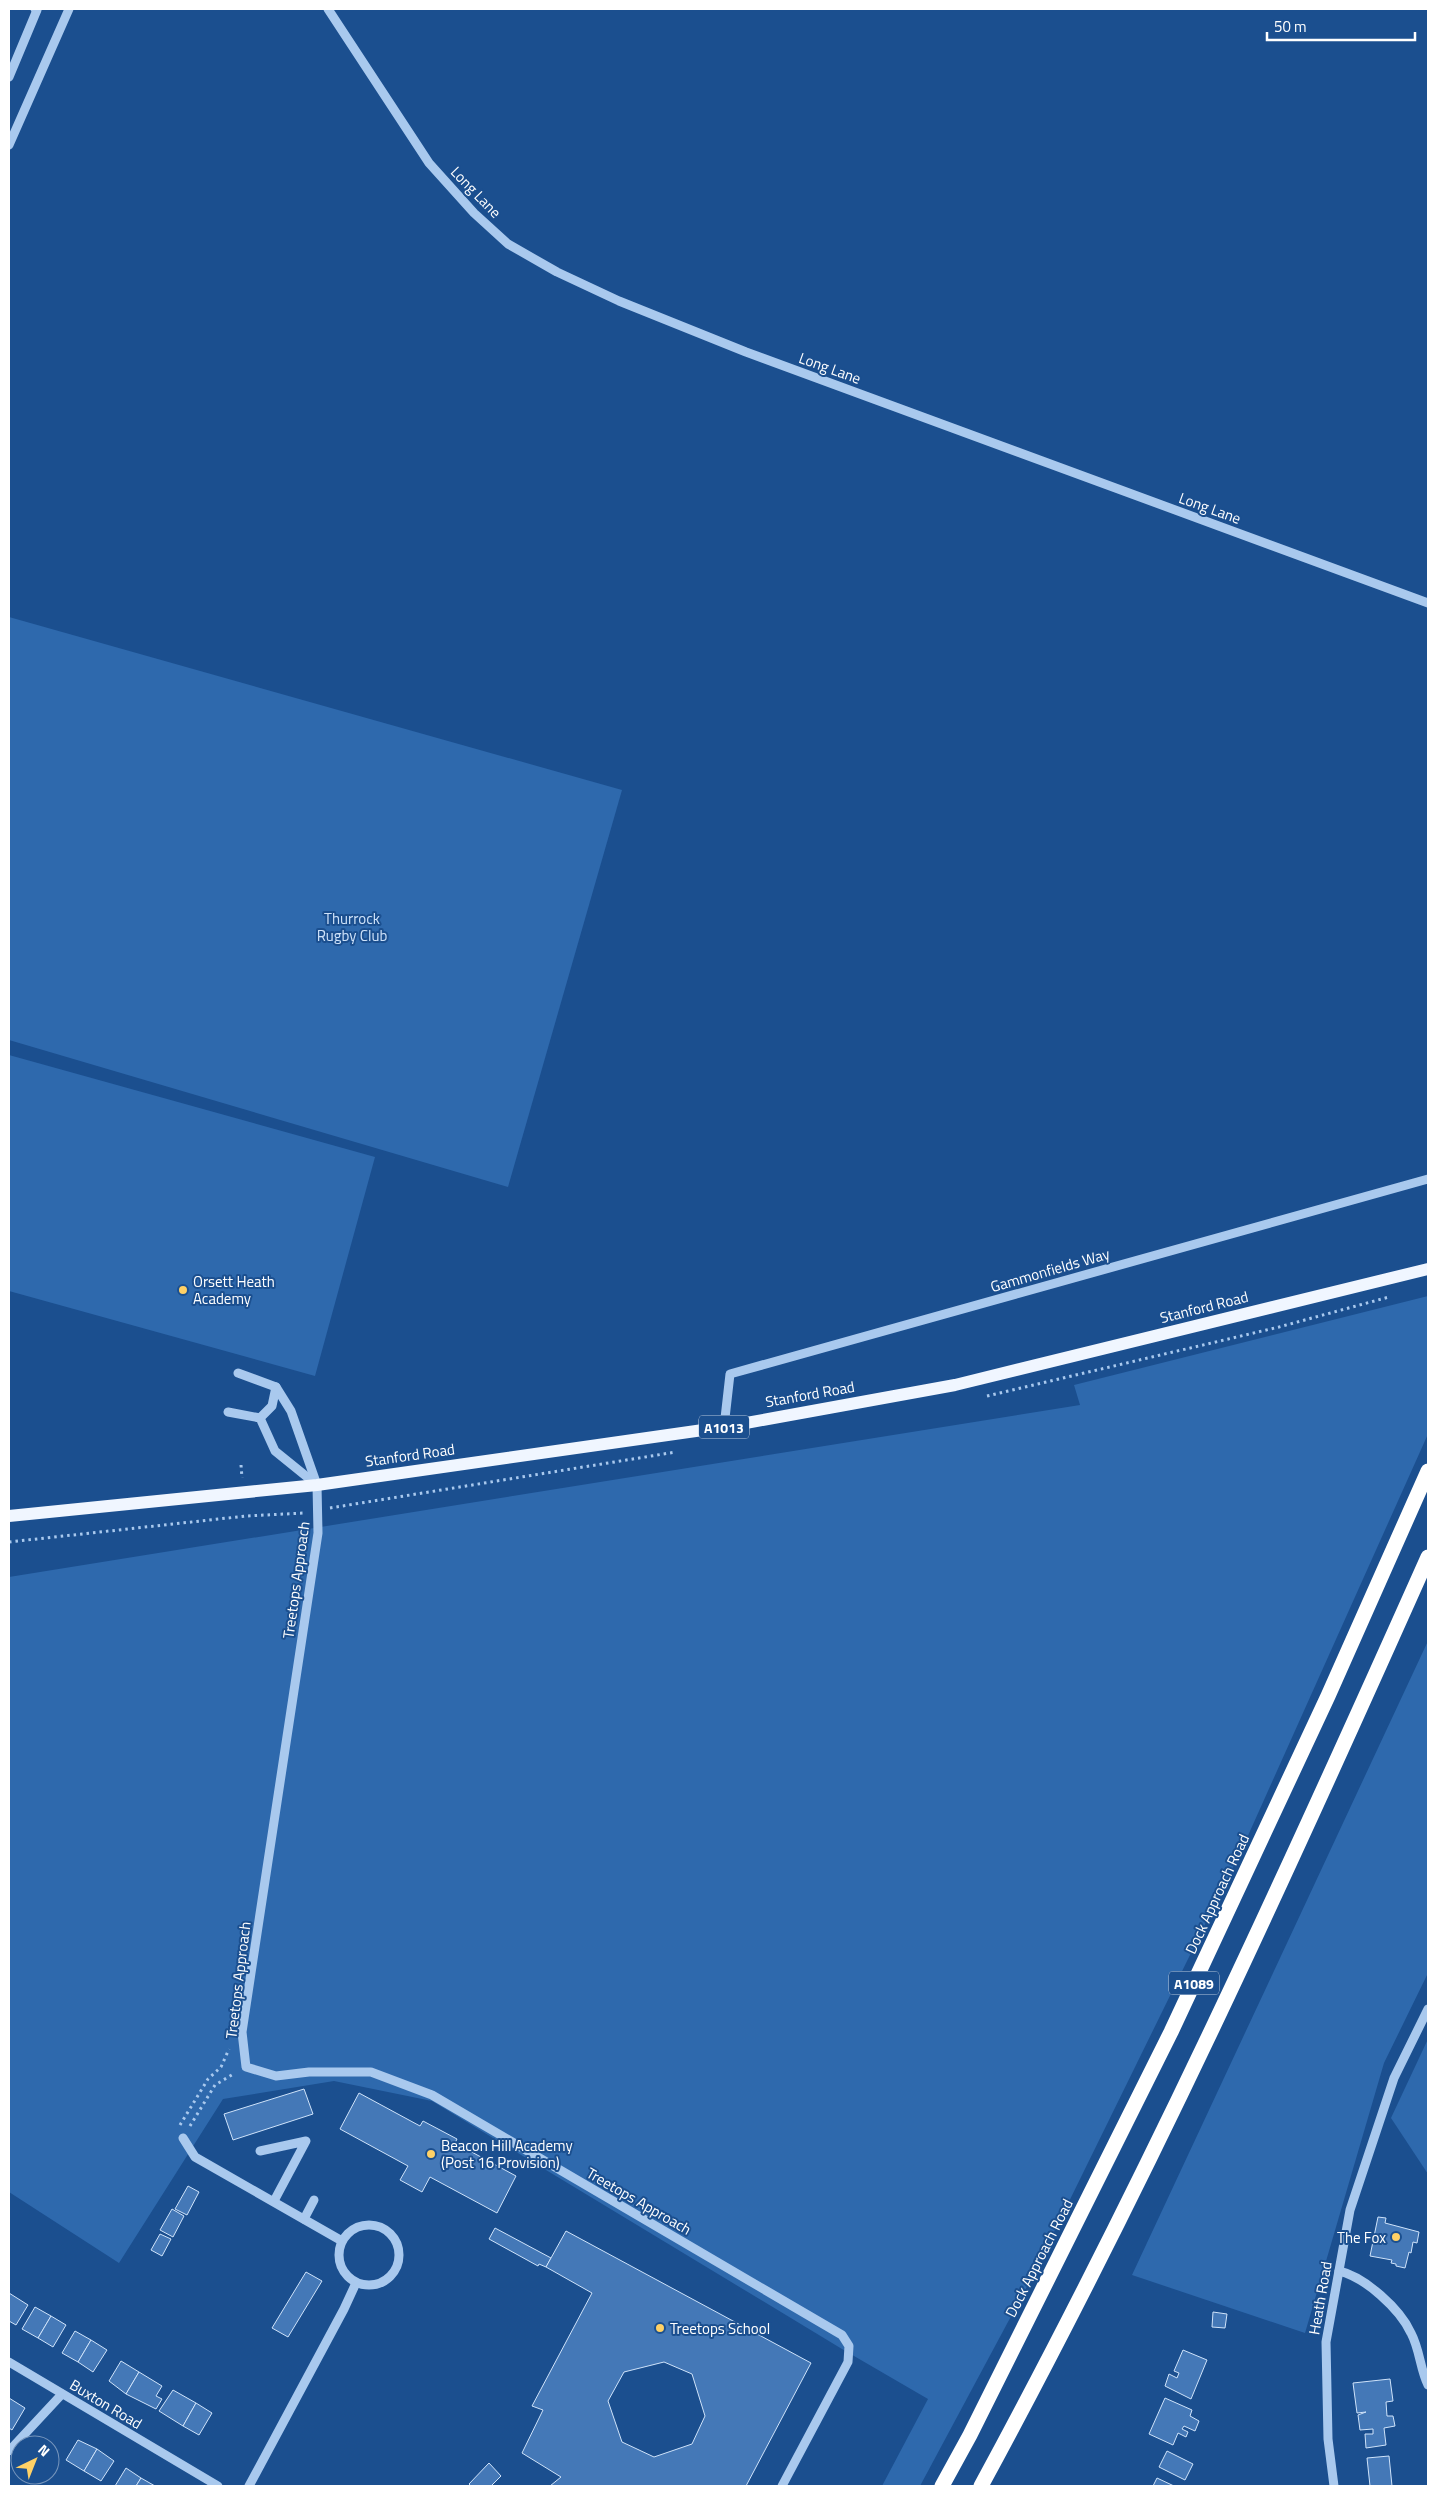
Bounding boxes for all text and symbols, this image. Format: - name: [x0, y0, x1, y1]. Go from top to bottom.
- scale bar: [1267, 10, 1414, 42]
- text: 50 m: [1274, 15, 1307, 38]
- street label: Long Lane: [445, 161, 507, 223]
- street label: Long Lane: [796, 346, 864, 390]
- street label: Long Lane: [1176, 486, 1244, 530]
- park label: Thurrock Rugby Club: [317, 907, 387, 947]
- street label: Gammonfields Way: [988, 1242, 1112, 1298]
- place label: Orsett Heath Academy: [193, 1270, 275, 1310]
- marker: Orsett Heath Academy: [177, 1284, 189, 1296]
- street label: Stanford Road: [1157, 1285, 1251, 1329]
- street label: Stanford Road: [764, 1375, 856, 1413]
- road number: A1013: [699, 1415, 749, 1438]
- street label: Stanford Road: [364, 1437, 456, 1473]
- street label: Treetops Approach: [276, 1520, 316, 1640]
- street label: Dock Approach Road: [1179, 1830, 1255, 1958]
- street label: Treetops Approach: [219, 1920, 257, 2040]
- road number: A1089: [1169, 1972, 1219, 1995]
- place label: Beacon Hill Academy (Post 16 Provision): [441, 2134, 573, 2174]
- marker: Beacon Hill Academy (Post 16 Provision): [425, 2148, 437, 2160]
- street label: Treetops Approach: [582, 2162, 696, 2240]
- street label: Dock Approach Road: [999, 2195, 1079, 2321]
- place label: The Fox: [1337, 2226, 1386, 2249]
- marker: The Fox: [1390, 2231, 1402, 2243]
- street label: Heath Road: [1302, 2259, 1338, 2337]
- place label: Treetops School: [670, 2317, 770, 2340]
- marker: Treetops School: [654, 2322, 666, 2334]
- street label: Buxton Road: [65, 2373, 147, 2435]
- north arrow: [10, 2435, 60, 2485]
- text: N: [33, 2439, 55, 2461]

